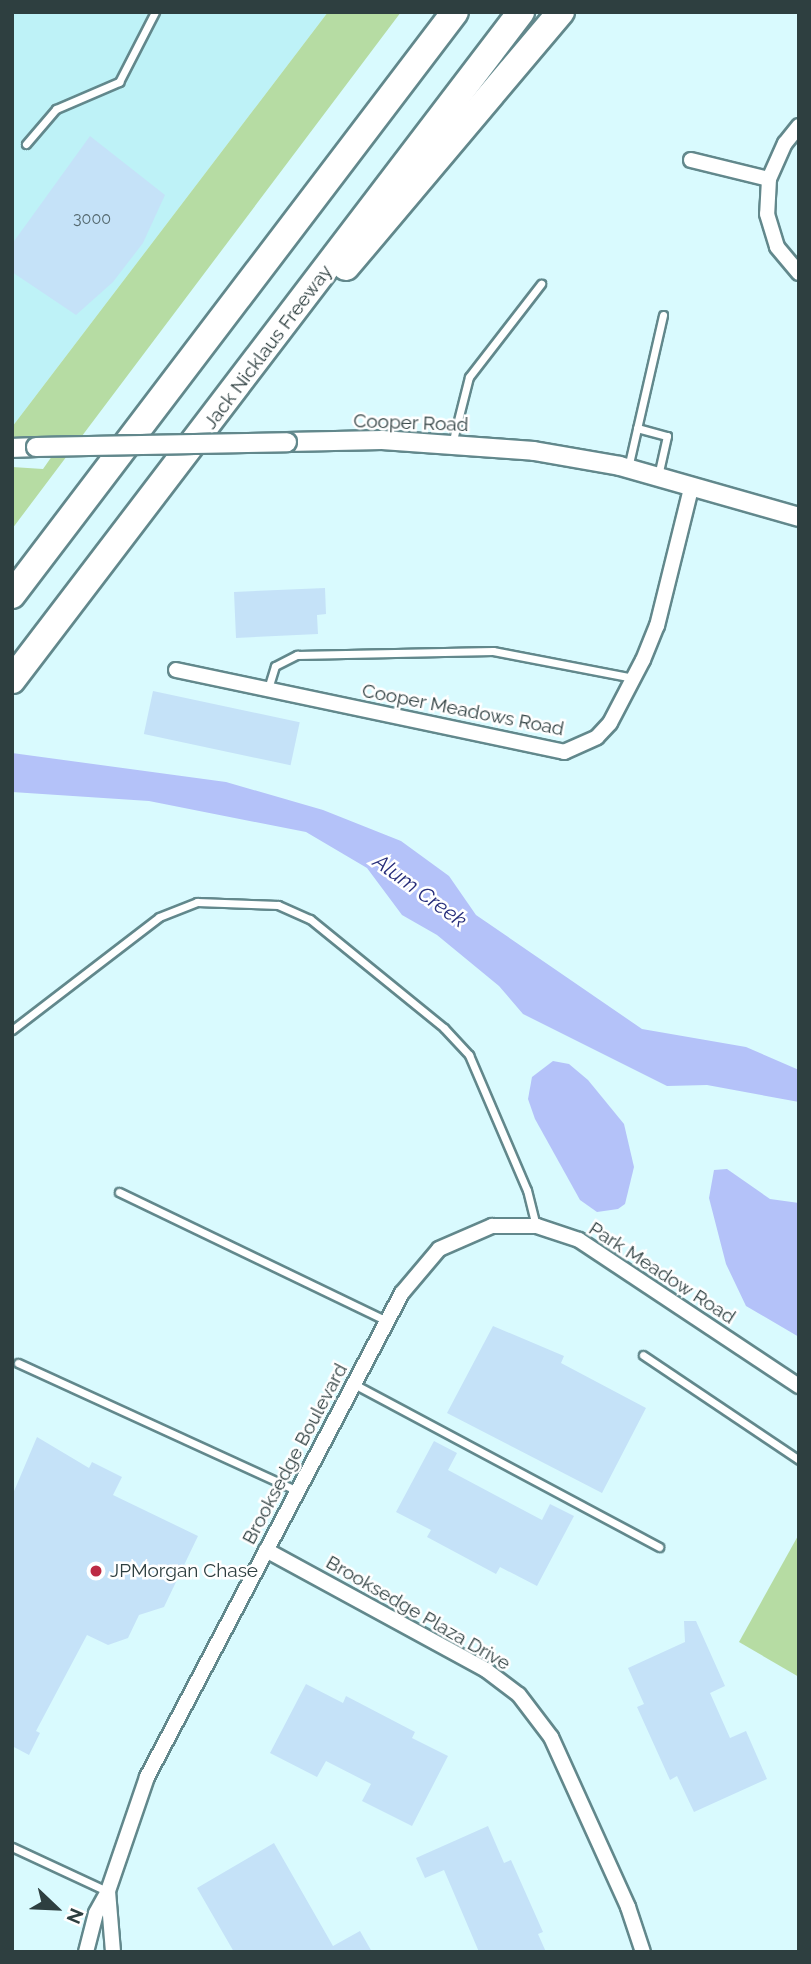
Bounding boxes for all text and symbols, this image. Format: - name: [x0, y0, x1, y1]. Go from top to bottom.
- house number: 3000: [73, 209, 111, 229]
- street label: Jack Nicklaus Freeway: [199, 261, 337, 433]
- street label: Cooper Road: [353, 410, 469, 436]
- street label: Cooper Meadows Road: [360, 679, 566, 741]
- water label: Alum Creek: [368, 849, 472, 933]
- street label: Park Meadow Road: [584, 1217, 740, 1329]
- street label: Brooksedge Boulevard: [238, 1360, 352, 1548]
- street label: Brooksedge Plaza Drive: [322, 1551, 514, 1675]
- place label: JPMorgan Chase: [110, 1560, 258, 1582]
- marker: JPMorgan Chase: [88, 1563, 104, 1579]
- north arrow: [21, 1873, 91, 1943]
- text: N: [62, 1905, 88, 1927]

